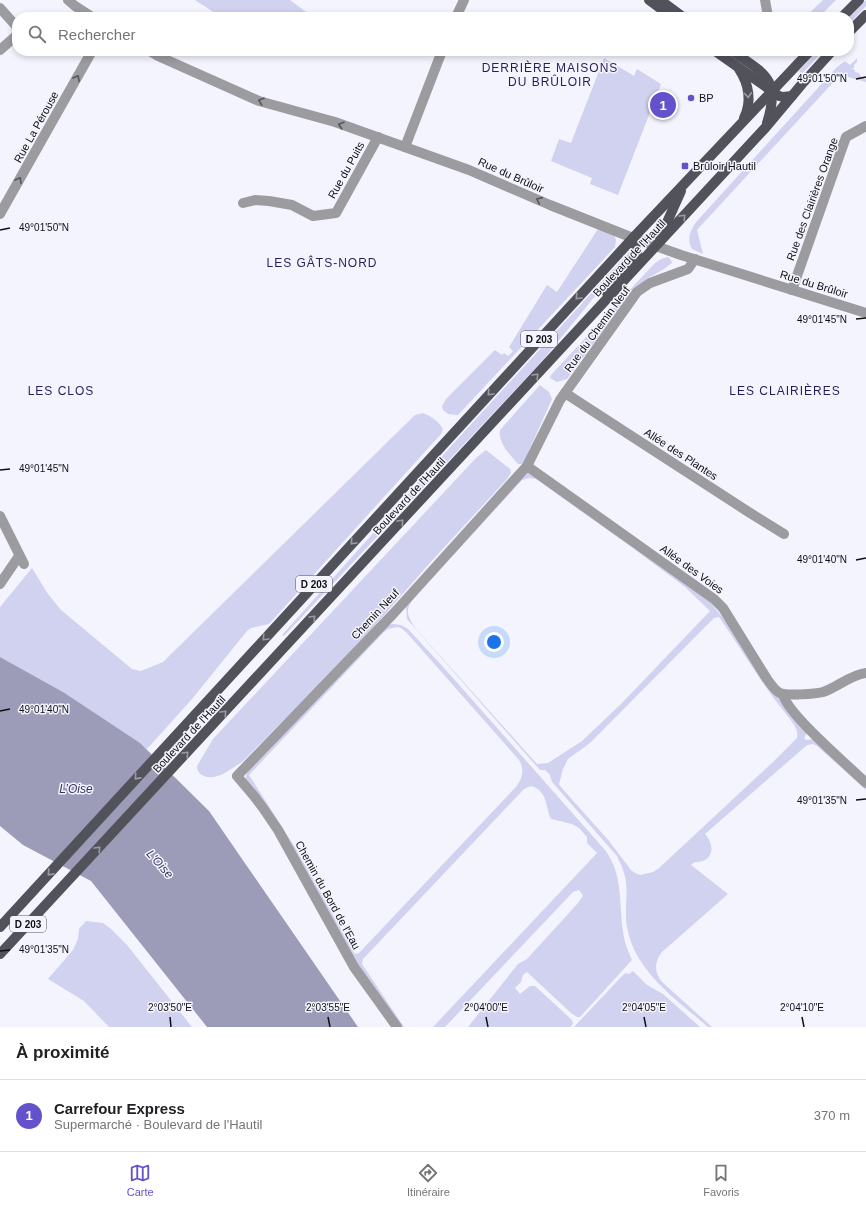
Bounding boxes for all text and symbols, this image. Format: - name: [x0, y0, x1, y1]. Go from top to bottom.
- search box: [12, 12, 854, 56]
- icon: search: [26, 23, 48, 45]
- text: Rechercher: [58, 26, 136, 43]
- district label: DERRIÈRE MAISONS DU BRÛLOIR: [482, 60, 618, 89]
- text: 49°01'50"N: [797, 73, 847, 84]
- one-way arrow: [72, 75, 79, 82]
- street label: Rue La Pérouse: [11, 89, 61, 165]
- pin: 1: [650, 90, 676, 120]
- place label: BP: [699, 92, 714, 104]
- one-way arrow: [743, 92, 752, 98]
- marker: BP: [686, 93, 696, 103]
- one-way arrow: [257, 97, 264, 105]
- one-way arrow: [338, 121, 345, 129]
- street label: Rue des Clairières Orange: [784, 136, 840, 262]
- street label: Rue du Puits: [325, 139, 367, 200]
- street label: Rue du Brûloir: [476, 155, 546, 195]
- place label: Brûloir Hautil: [693, 160, 756, 172]
- marker: Brûloir Hautil: [680, 161, 690, 171]
- one-way arrow: [15, 177, 22, 184]
- one-way arrow: [536, 197, 543, 205]
- one-way arrow: [679, 214, 686, 221]
- street label: Boulevard de l'Hautil: [590, 217, 668, 299]
- text: 49°01'50"N: [19, 222, 69, 233]
- district label: LES GÂTS-NORD: [266, 255, 378, 270]
- street label: Rue du Brûloir: [779, 268, 850, 300]
- street label: Rue du Chemin Neuf: [562, 283, 633, 374]
- one-way arrow: [575, 292, 583, 300]
- text: 49°01'45"N: [797, 314, 847, 325]
- road number: D 203: [521, 331, 557, 347]
- one-way arrow: [532, 373, 539, 381]
- district label: LES CLAIRIÈRES: [729, 383, 841, 398]
- district label: LES CLOS: [28, 384, 94, 398]
- one-way arrow: [487, 388, 495, 396]
- street label: Allée des Plantes: [642, 426, 720, 482]
- street label: Boulevard de l'Hautil: [370, 455, 448, 537]
- text: 49°01'45"N: [19, 463, 69, 474]
- one-way arrow: [396, 519, 404, 527]
- one-way arrow: [350, 537, 358, 545]
- street label: Allée des Voies: [658, 542, 726, 596]
- text: 49°01'40"N: [797, 554, 847, 565]
- road number: D 203: [296, 576, 332, 592]
- street label: Chemin Neuf: [349, 586, 402, 642]
- one-way arrow: [308, 615, 315, 622]
- your location: [484, 632, 504, 652]
- one-way arrow: [263, 633, 270, 640]
- street label: Boulevard de l'Hautil: [150, 693, 228, 775]
- text: 49°01'40"N: [19, 704, 69, 715]
- one-way arrow: [220, 710, 227, 718]
- one-way arrow: [182, 751, 189, 759]
- one-way arrow: [135, 772, 142, 780]
- water label: L’Oise: [59, 782, 93, 796]
- text: 49°01'35"N: [797, 795, 847, 806]
- street label: Chemin du Bord de l'Eau: [293, 839, 363, 951]
- one-way arrow: [93, 846, 101, 854]
- water label: L'Oise: [144, 847, 177, 881]
- one-way arrow: [47, 868, 54, 876]
- road number: D 203: [10, 916, 46, 932]
- text: 49°01'35"N: [19, 944, 69, 955]
- text: 2°03'50"E: [148, 1002, 192, 1013]
- text: 2°03'55"E: [306, 1002, 350, 1013]
- text: 2°04'00"E: [464, 1002, 508, 1013]
- text: 2°04'05"E: [622, 1002, 666, 1013]
- text: 2°04'10"E: [780, 1002, 824, 1013]
- text: À proximité: [16, 1043, 110, 1062]
- text: Carrefour Express: [54, 1100, 185, 1117]
- text: 1: [25, 1108, 33, 1123]
- text: 370 m: [814, 1108, 850, 1123]
- text: Supermarché · Boulevard de l'Hautil: [54, 1117, 262, 1132]
- tab: Carte: [127, 1162, 154, 1198]
- tab: Itinéraire: [407, 1162, 450, 1198]
- tab: Favoris: [703, 1162, 739, 1198]

